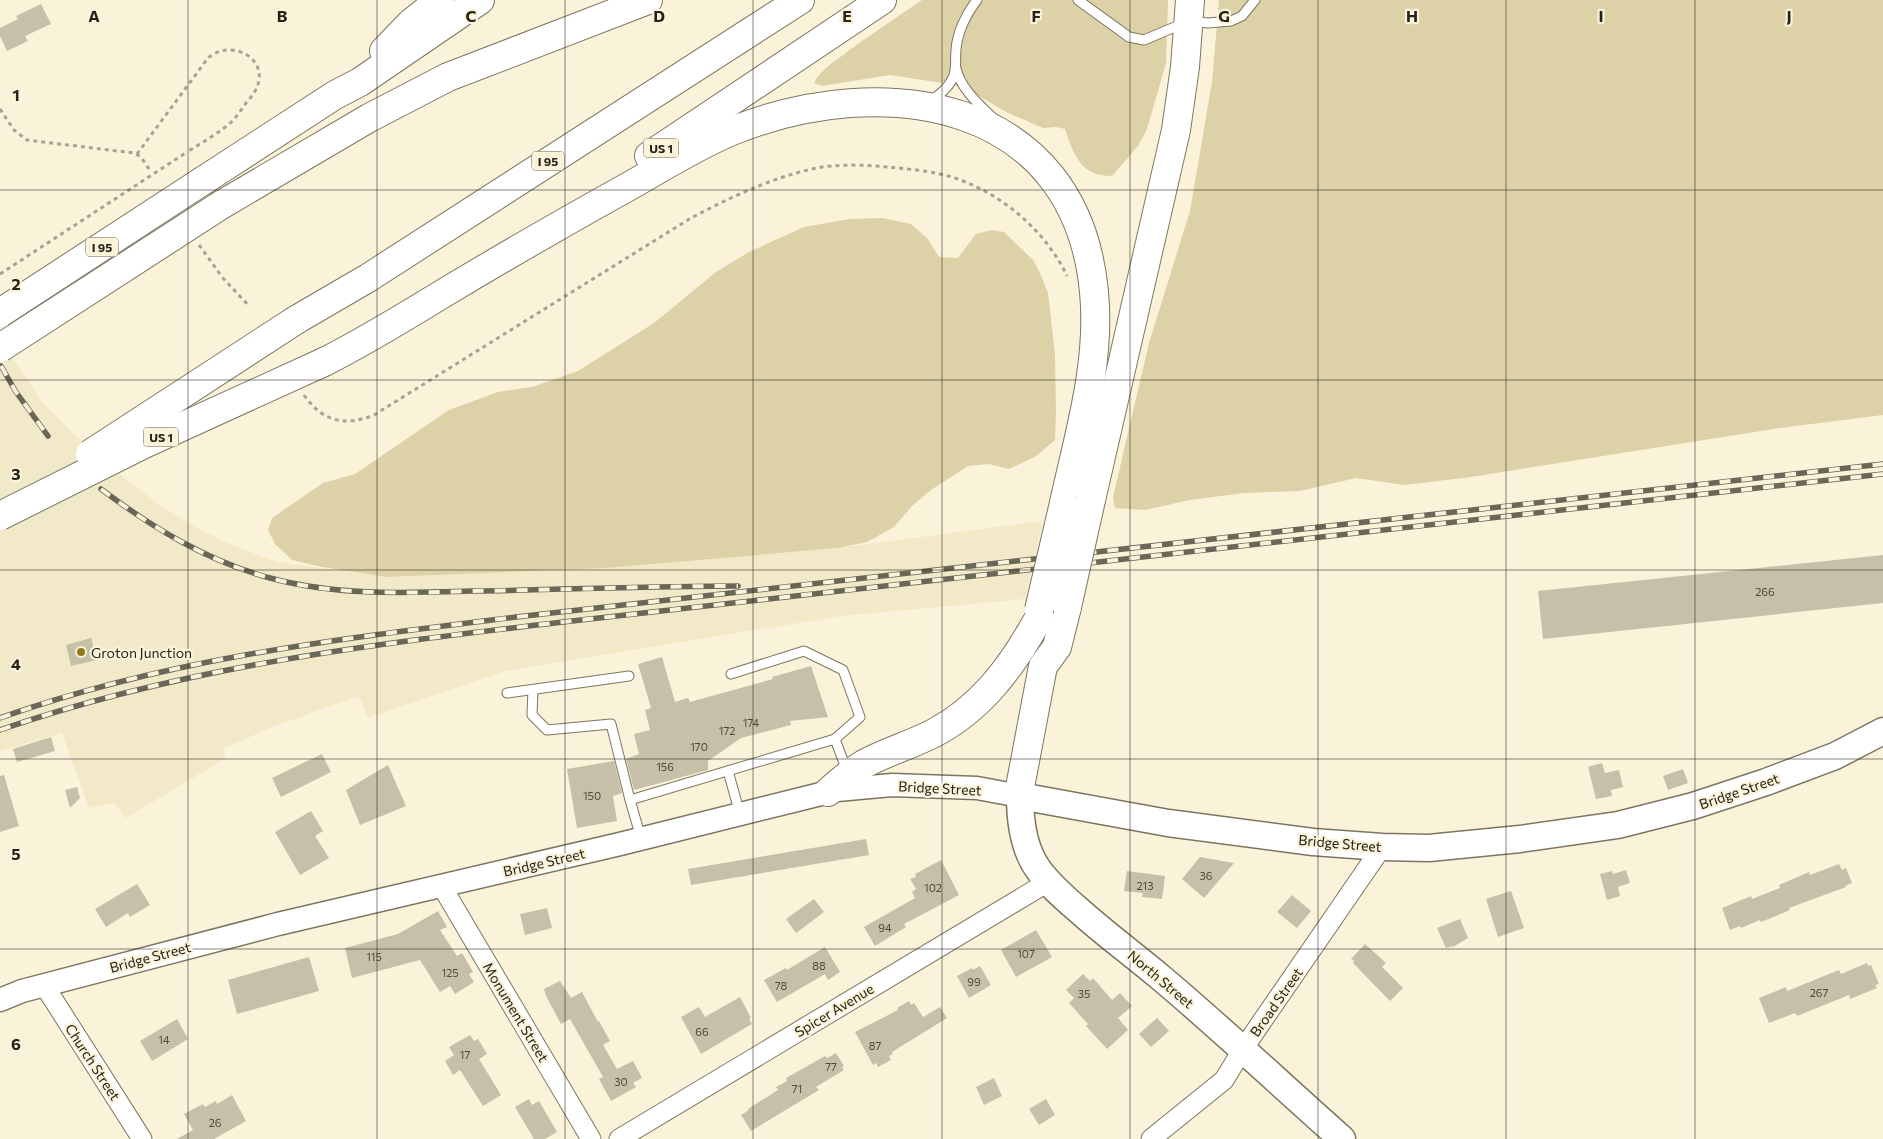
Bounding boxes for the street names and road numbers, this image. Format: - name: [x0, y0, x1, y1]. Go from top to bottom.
- road number: US 1: [644, 138, 678, 158]
- road number: I 95: [532, 152, 564, 170]
- road number: I 95: [86, 238, 118, 256]
- road number: US 1: [144, 428, 178, 447]
- street label: Bridge Street: [1697, 769, 1781, 813]
- street label: Bridge Street: [898, 777, 982, 799]
- street label: Bridge Street: [1298, 831, 1383, 855]
- street label: Bridge Street: [501, 844, 587, 880]
- street label: Bridge Street: [108, 938, 193, 976]
- street label: North Street: [1125, 947, 1198, 1012]
- street label: Monument Street: [480, 959, 553, 1065]
- street label: Broad Street: [1246, 964, 1306, 1040]
- street label: Spicer Avenue: [791, 980, 877, 1040]
- street label: Church Street: [62, 1020, 124, 1104]

